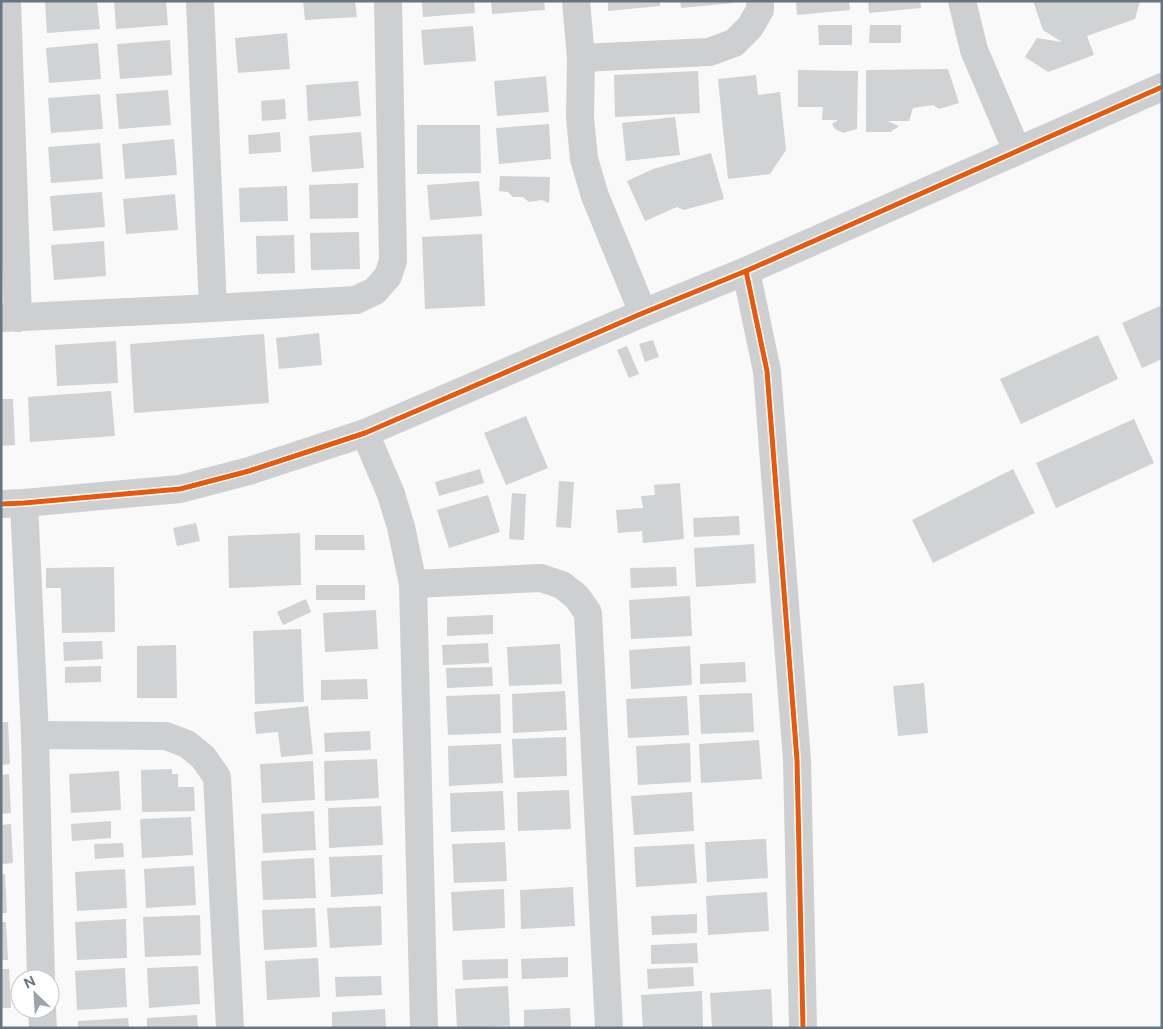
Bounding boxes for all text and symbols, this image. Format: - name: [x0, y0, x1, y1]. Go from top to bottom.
- north arrow: [10, 969, 60, 1019]
- text: N: [21, 973, 38, 992]

